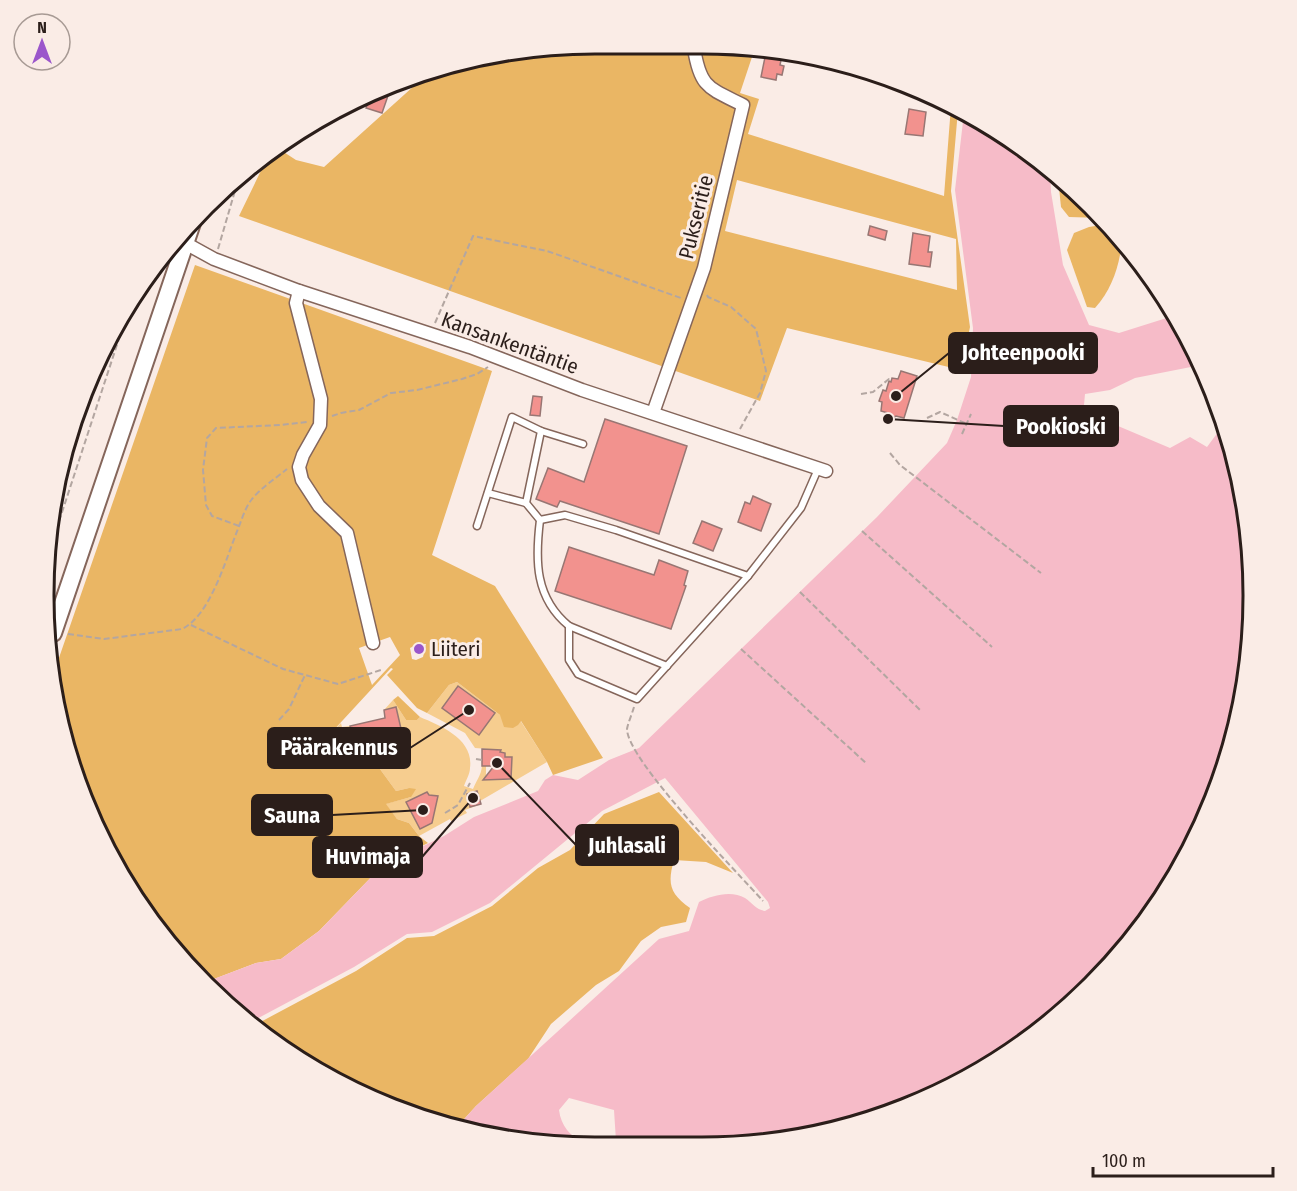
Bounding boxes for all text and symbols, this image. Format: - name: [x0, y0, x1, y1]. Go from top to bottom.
- north arrow: [12, 12, 72, 72]
- text: N: [37, 18, 47, 37]
- street label: Pukseritie: [673, 172, 719, 262]
- street label: Kansankentäntie: [438, 306, 582, 380]
- callout: Johteenpooki: [949, 333, 1097, 373]
- text: Johteenpooki: [960, 339, 1085, 366]
- callout: Pookioski: [1004, 406, 1118, 446]
- text: Pookioski: [1016, 413, 1106, 440]
- place label: Liiteri: [431, 636, 480, 662]
- marker: Liiteri: [412, 642, 426, 656]
- callout: Päärakennus: [268, 728, 410, 768]
- text: Päärakennus: [280, 734, 398, 761]
- callout: Sauna: [252, 795, 332, 835]
- text: Sauna: [264, 802, 320, 829]
- callout: Juhlasali: [576, 825, 678, 865]
- text: Juhlasali: [587, 832, 666, 859]
- callout: Huvimaja: [313, 837, 422, 877]
- text: Huvimaja: [326, 843, 410, 870]
- scale bar: [1093, 1140, 1273, 1178]
- text: 100 m: [1102, 1150, 1146, 1172]

